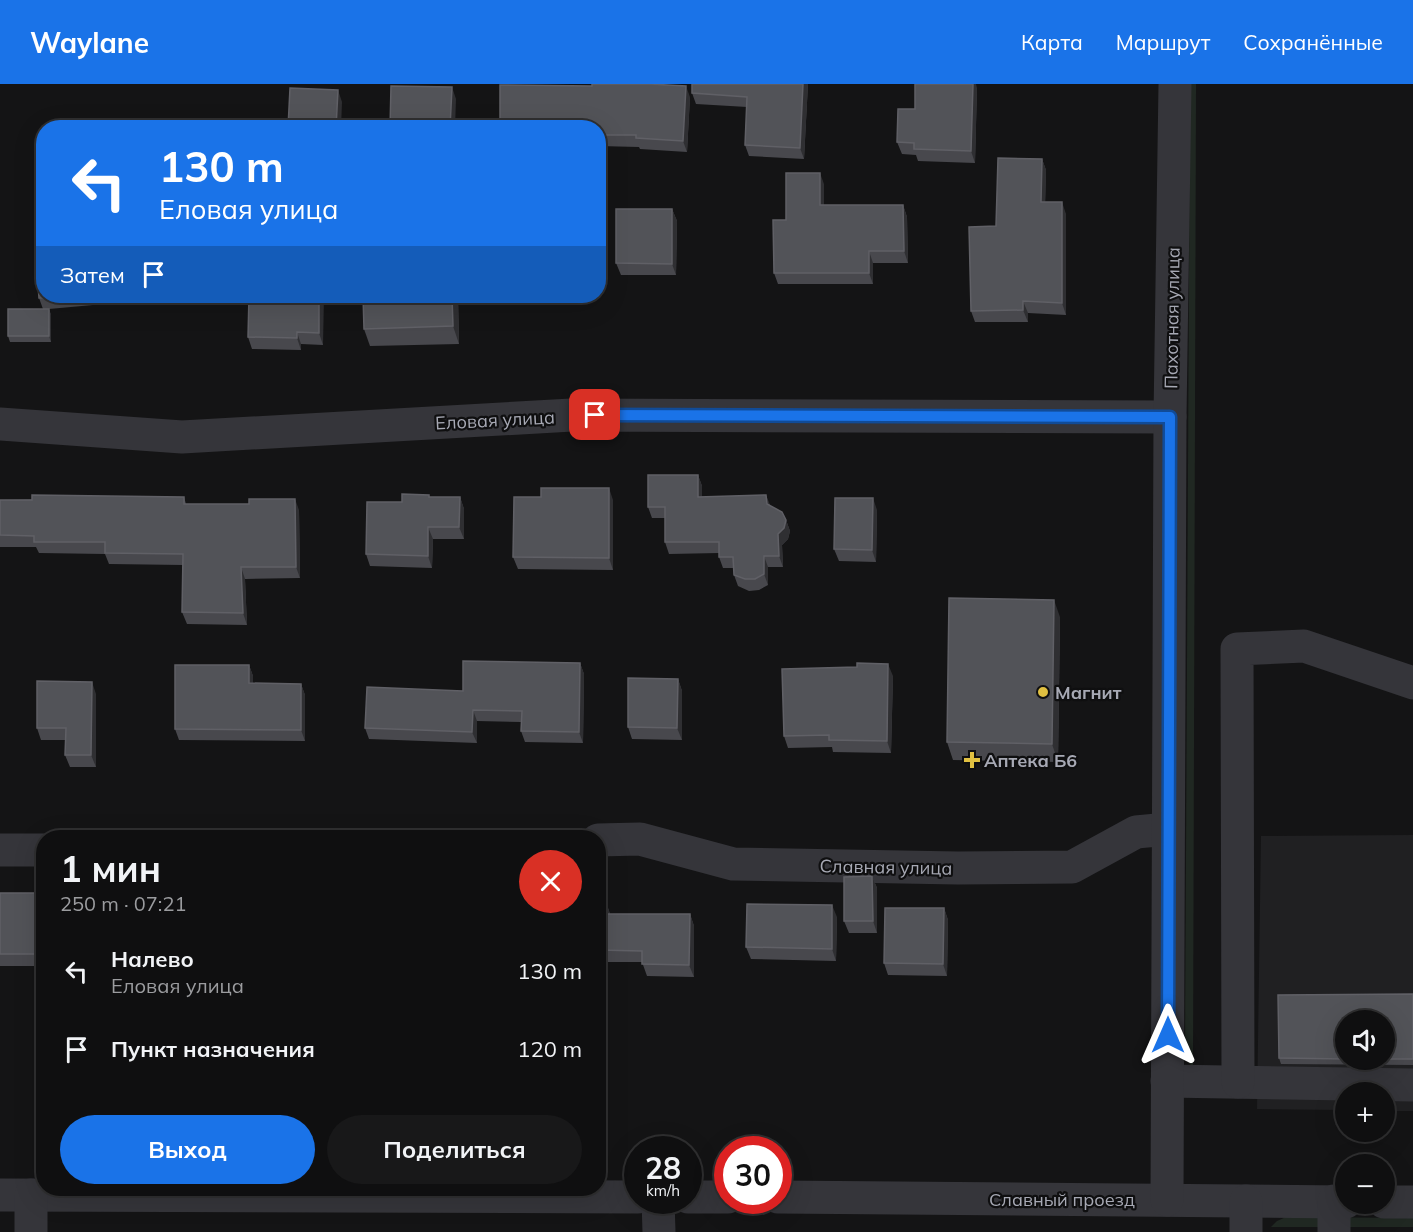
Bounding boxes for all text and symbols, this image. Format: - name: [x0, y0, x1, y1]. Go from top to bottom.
- text: Waylane: [30, 25, 149, 60]
- text: Карта: [1021, 29, 1083, 55]
- text: Маршрут: [1116, 29, 1210, 55]
- text: Сохранённые: [1243, 29, 1383, 55]
- text: 130 m: [159, 140, 284, 193]
- icon: left: [60, 144, 138, 222]
- text: Еловая улица: [159, 192, 339, 226]
- street label: Пахотная улица: [1159, 247, 1185, 389]
- icon: arrive: [137, 258, 170, 291]
- text: Затем: [60, 261, 125, 289]
- pin: [569, 389, 620, 440]
- icon: arrive: [578, 398, 611, 431]
- street label: Еловая улица: [435, 405, 555, 435]
- place label: Магнит: [1055, 681, 1122, 704]
- marker: Магнит: [1036, 685, 1050, 699]
- place label: Аптека Б6: [984, 749, 1077, 772]
- marker: Аптека Б6: [965, 753, 979, 767]
- text: 1 мин: [60, 846, 161, 891]
- button: close: [519, 850, 582, 913]
- street label: Славная улица: [819, 854, 953, 880]
- text: 250 m · 07:21: [60, 891, 186, 916]
- text: Налево: [111, 945, 194, 973]
- icon: left: [60, 955, 93, 988]
- text: 130 m: [517, 957, 582, 985]
- text: Еловая улица: [111, 973, 244, 998]
- position arrow: [1136, 1003, 1200, 1067]
- map controls: [1335, 1010, 1395, 1214]
- button: sound: [1335, 1010, 1395, 1070]
- icon: arrive: [60, 1033, 93, 1066]
- text: Пункт назначения: [111, 1035, 315, 1063]
- text: 120 m: [517, 1035, 582, 1063]
- button: +: [1335, 1082, 1395, 1142]
- button: Выход: [60, 1115, 315, 1184]
- button: Поделиться: [327, 1115, 582, 1184]
- speed limit sign: 30: [714, 1136, 792, 1214]
- text: 28: [645, 1149, 681, 1187]
- button: −: [1335, 1154, 1395, 1214]
- text: km/h: [646, 1181, 680, 1200]
- street label: Славный проезд: [989, 1188, 1135, 1211]

